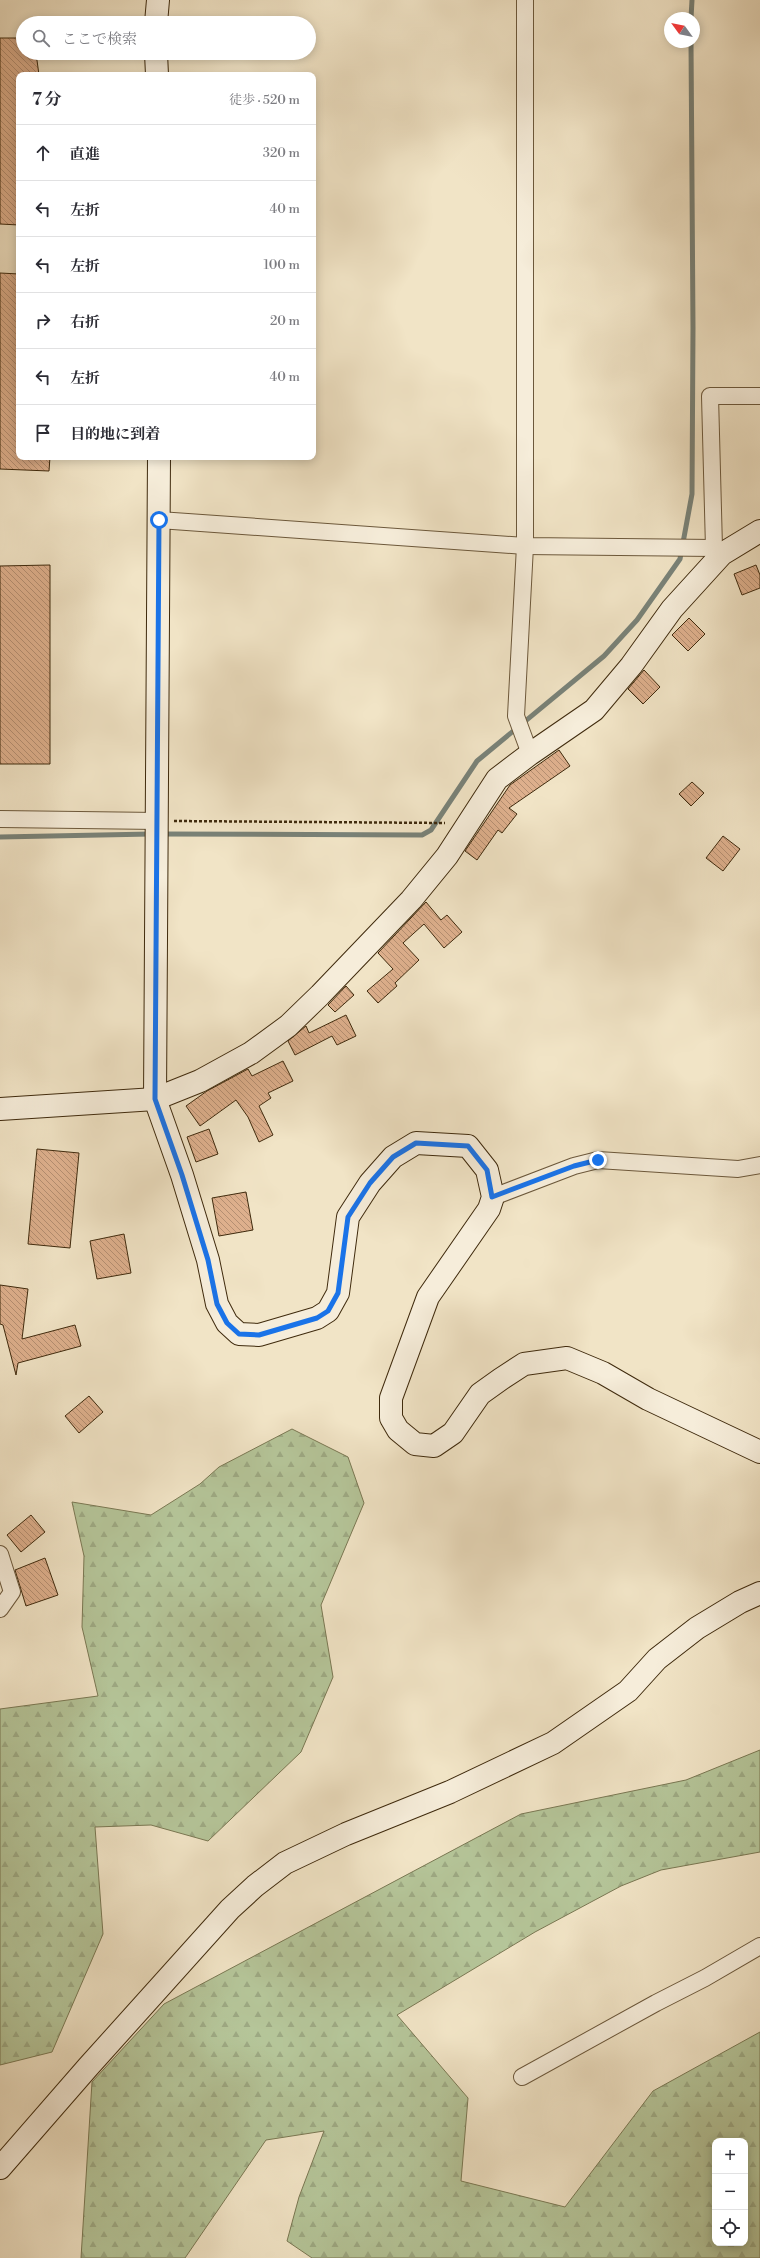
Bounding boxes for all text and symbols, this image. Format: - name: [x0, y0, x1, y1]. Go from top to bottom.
- north arrow: [664, 12, 700, 48]
- search box: [16, 16, 316, 60]
- icon: search: [30, 27, 52, 49]
- text: ここで検索: [62, 30, 137, 49]
- text: 7 分: [32, 89, 62, 111]
- text: 徒歩 · 520 m: [229, 92, 300, 108]
- icon: ahead: [32, 142, 54, 164]
- text: 直進: [70, 145, 100, 164]
- text: 320 m: [263, 145, 300, 161]
- icon: left: [32, 198, 54, 220]
- text: 左折: [70, 201, 100, 220]
- text: 40 m: [270, 201, 300, 217]
- icon: left: [32, 254, 54, 276]
- text: 左折: [70, 257, 100, 276]
- text: 100 m: [264, 257, 300, 273]
- icon: right: [32, 310, 54, 332]
- text: 右折: [70, 313, 100, 332]
- text: 20 m: [270, 313, 300, 329]
- icon: left: [32, 366, 54, 388]
- text: 左折: [70, 369, 100, 388]
- text: 40 m: [270, 369, 300, 385]
- icon: arrive: [32, 422, 54, 444]
- text: 目的地に到着: [70, 425, 160, 444]
- route start: [150, 511, 168, 529]
- route end: [589, 1151, 607, 1169]
- map controls: [712, 2138, 748, 2246]
- button: +: [712, 2138, 748, 2174]
- button: −: [712, 2174, 748, 2210]
- button: locate: [712, 2210, 748, 2246]

